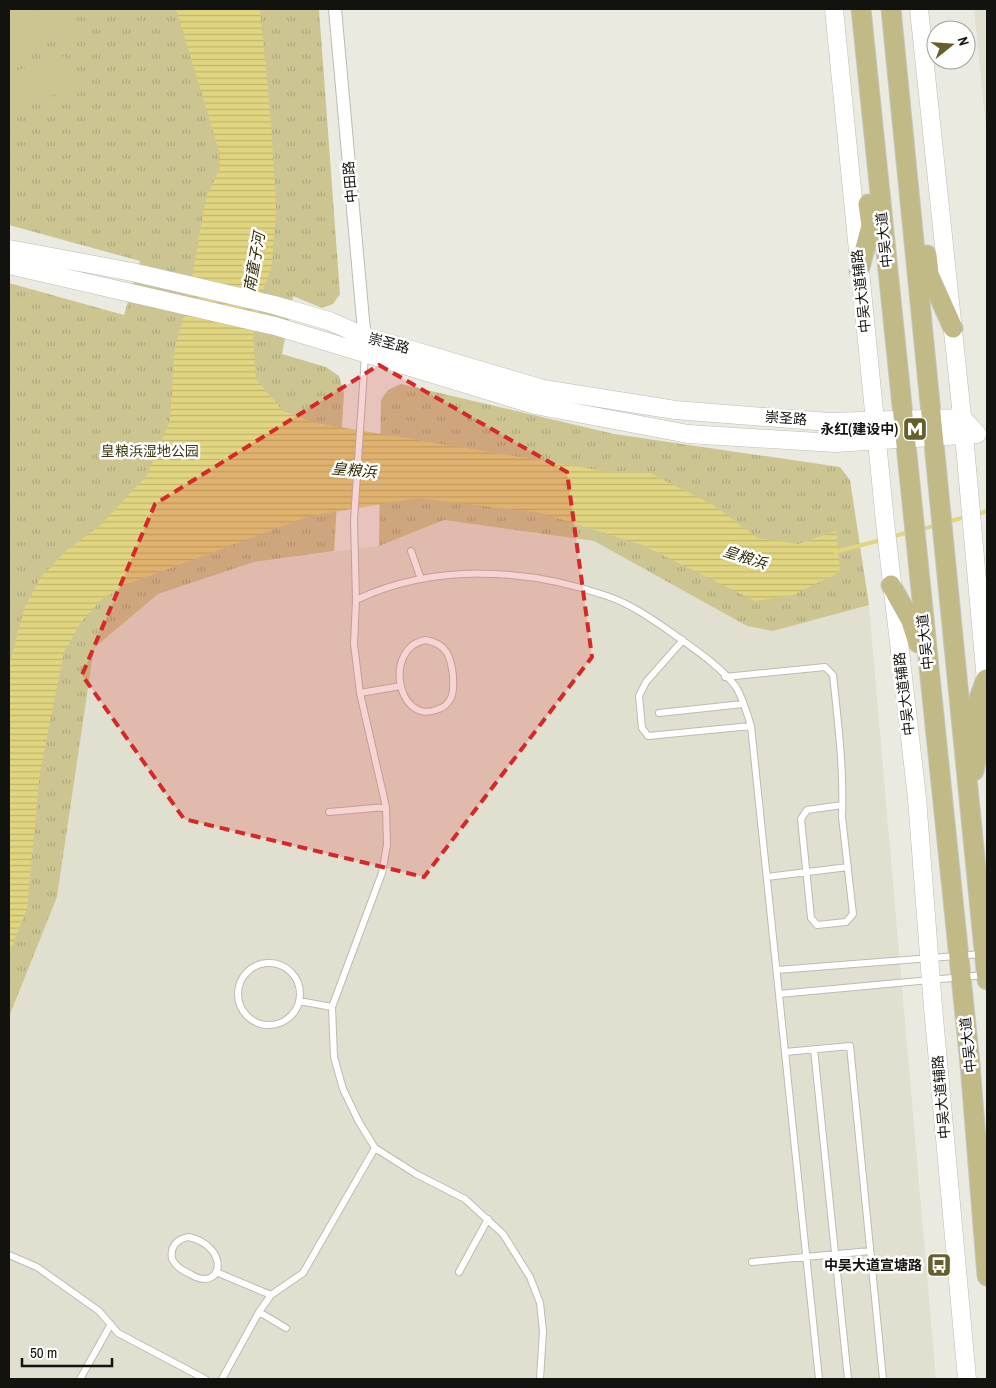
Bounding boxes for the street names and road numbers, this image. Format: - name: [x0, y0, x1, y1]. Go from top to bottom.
- street label: 中田路: [339, 160, 361, 204]
- street label: 中吴大道: [872, 211, 896, 269]
- street label: 中吴大道辅路: [848, 248, 874, 334]
- street label: 崇圣路: [366, 329, 412, 357]
- street label: 崇圣路: [764, 408, 808, 428]
- street label: 中吴大道: [913, 613, 937, 671]
- street label: 中吴大道辅路: [890, 651, 918, 737]
- street label: 中吴大道: [956, 1016, 980, 1074]
- street label: 中吴大道辅路: [928, 1054, 954, 1140]

